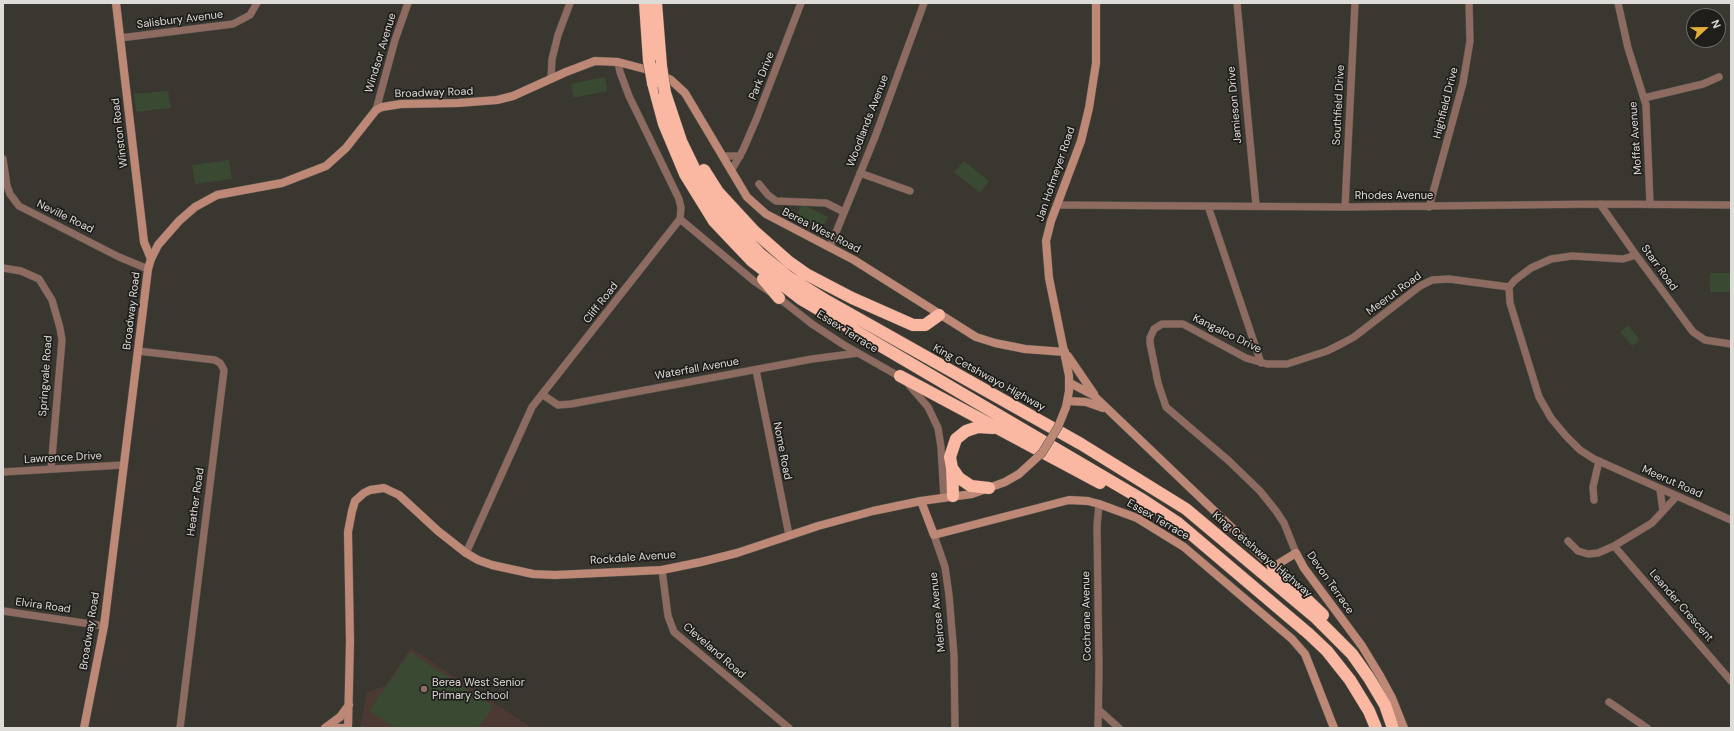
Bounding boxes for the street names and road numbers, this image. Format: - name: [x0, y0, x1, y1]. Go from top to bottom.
- street label: Salisbury Avenue: [136, 8, 224, 32]
- street label: Windsor Avenue: [363, 11, 399, 95]
- street label: Park Drive: [746, 50, 778, 102]
- street label: Southfield Drive: [1330, 64, 1348, 146]
- street label: Jamieson Drive: [1225, 66, 1245, 144]
- street label: Highfield Drive: [1431, 66, 1461, 140]
- street label: Woodlands Avenue: [844, 73, 892, 169]
- street label: Broadway Road: [395, 85, 473, 101]
- street label: Winston Road: [109, 97, 131, 169]
- street label: Moffat Avenue: [1627, 101, 1645, 175]
- street label: Jan Hofmeyer Road: [1034, 125, 1078, 223]
- street label: Rhodes Avenue: [1355, 189, 1433, 203]
- street label: Neville Road: [34, 198, 96, 236]
- street label: Berea West Road: [780, 206, 862, 256]
- street label: Starr Road: [1638, 243, 1680, 293]
- street label: Meerut Road: [1364, 270, 1424, 318]
- street label: Broadway Road: [121, 271, 143, 351]
- street label: Cliff Road: [581, 280, 621, 326]
- street label: Essex Terrace: [814, 308, 880, 356]
- street label: Kangaloo Drive: [1190, 312, 1264, 356]
- street label: Springvale Road: [37, 335, 55, 417]
- street label: King Cetshwayo Highway: [931, 342, 1047, 414]
- street label: Waterfall Avenue: [654, 355, 740, 383]
- street label: Nome Road: [770, 421, 794, 481]
- street label: Lawrence Drive: [24, 449, 102, 467]
- street label: Meerut Road: [1640, 463, 1704, 501]
- street label: Heather Road: [185, 467, 207, 537]
- street label: Essex Terrace: [1125, 497, 1191, 543]
- street label: King Cetshwayo Highway: [1209, 509, 1315, 601]
- street label: Rockdale Avenue: [590, 548, 676, 568]
- street label: Devon Terrace: [1304, 549, 1356, 617]
- street label: Leander Crescent: [1646, 567, 1716, 645]
- street label: Melrose Avenue: [927, 571, 949, 653]
- street label: Cochrane Avenue: [1080, 571, 1094, 661]
- street label: Broadway Road: [77, 591, 103, 671]
- street label: Elvira Road: [15, 596, 71, 616]
- street label: Cleveland Road: [680, 620, 748, 682]

